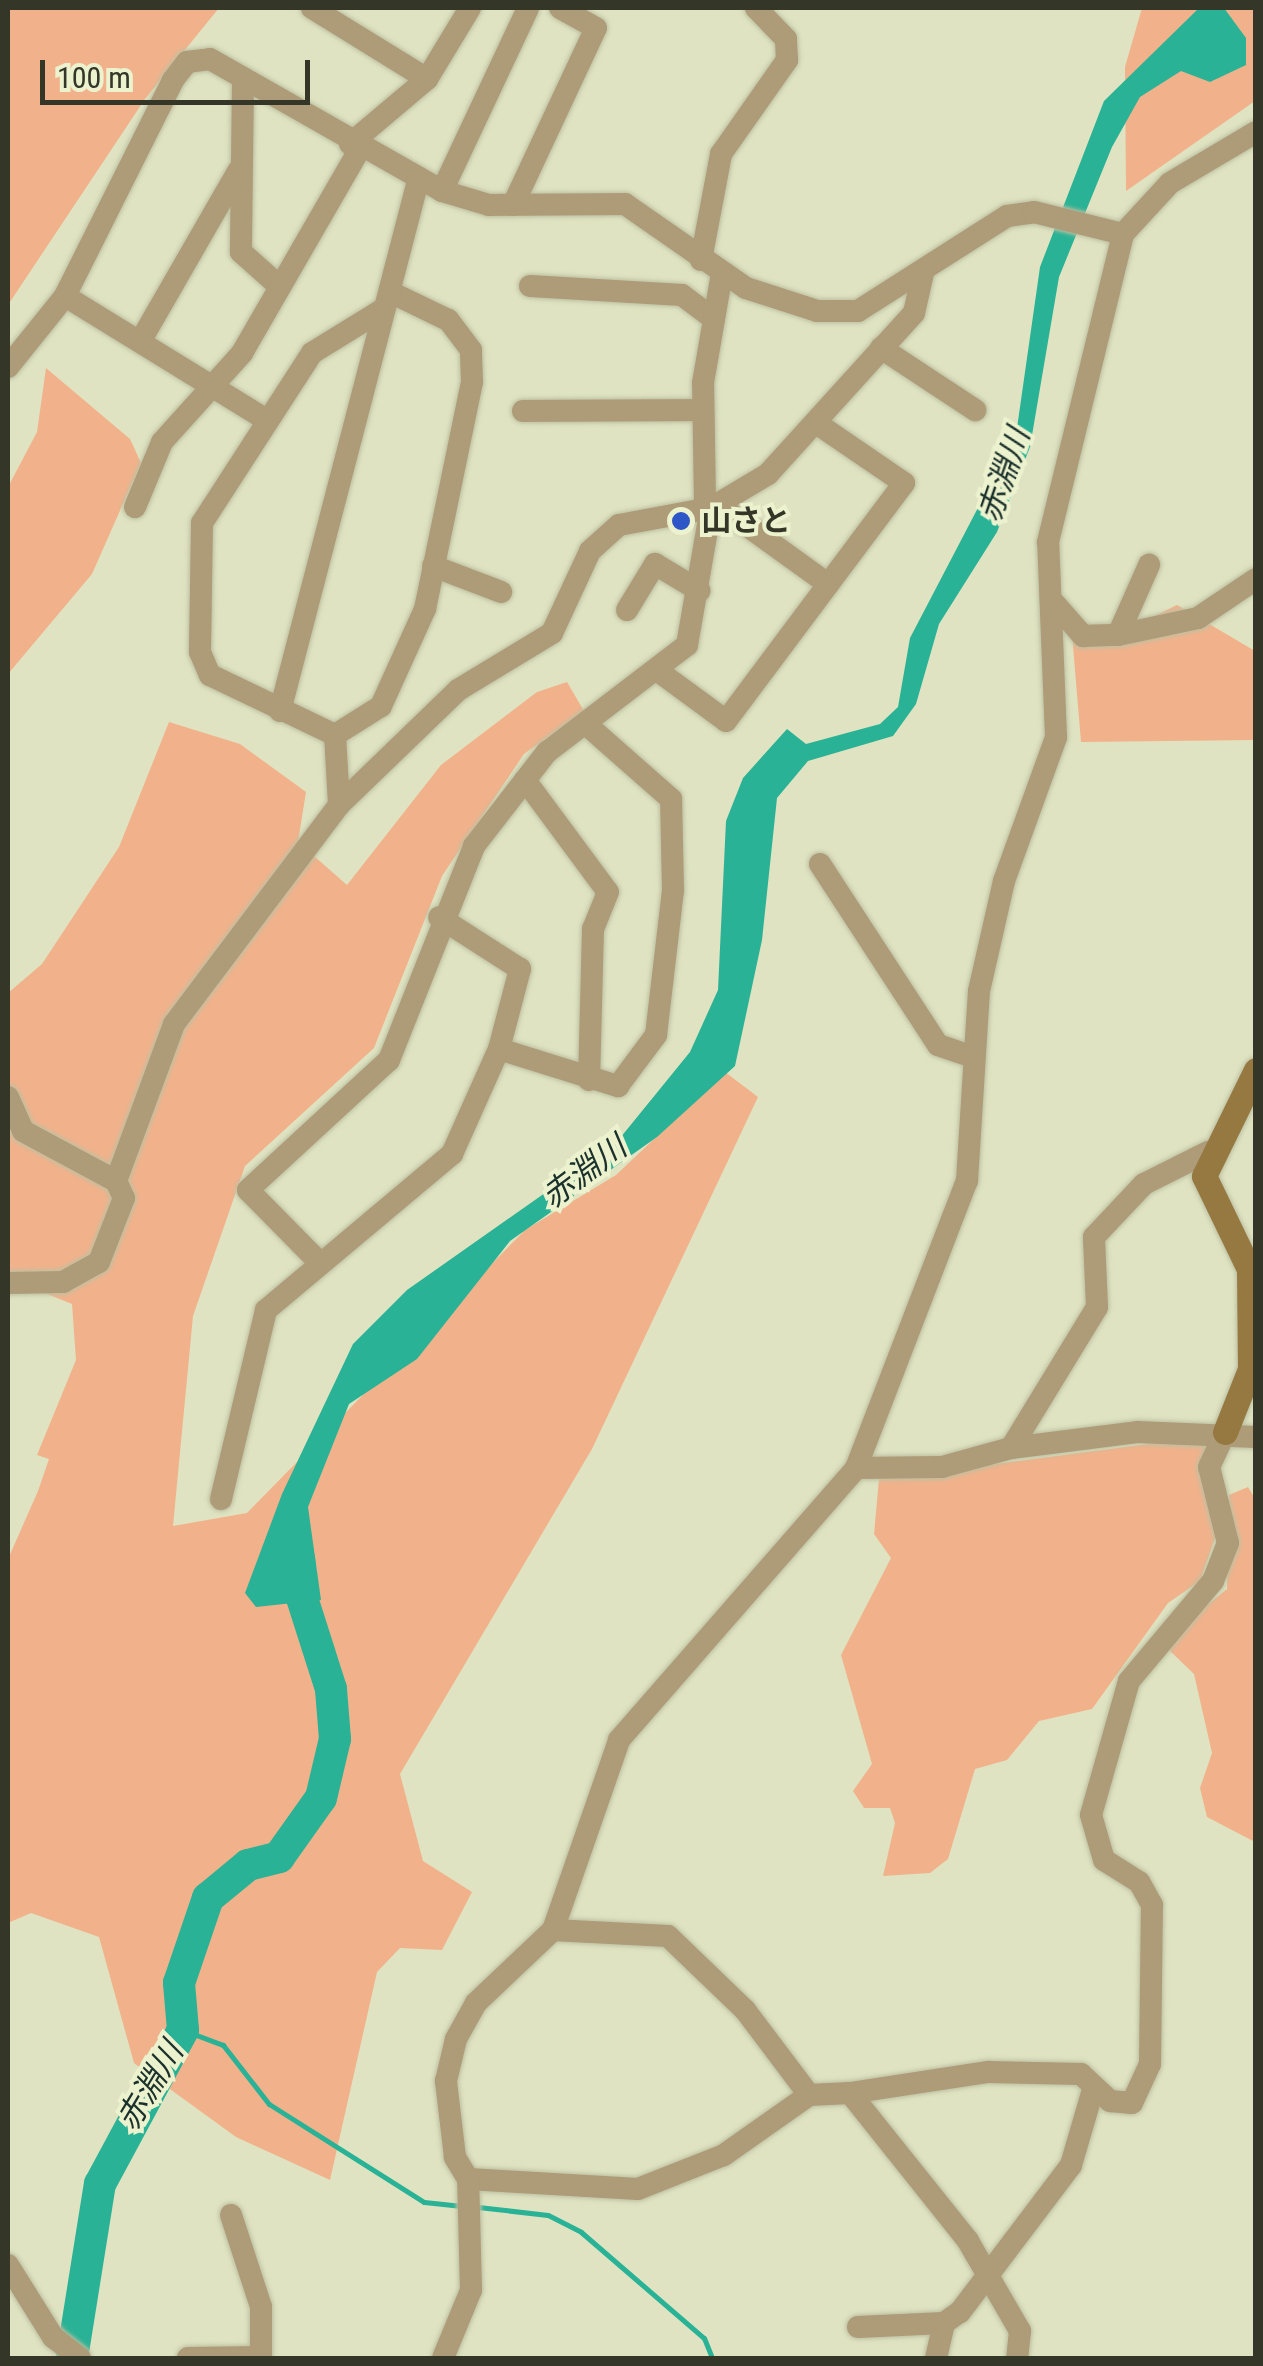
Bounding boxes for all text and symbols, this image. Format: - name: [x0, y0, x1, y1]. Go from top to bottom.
- scale bar: [45, 40, 315, 102]
- text: 100 m: [57, 60, 131, 95]
- water label: 赤淵川: [970, 423, 1038, 527]
- place label: 山さと: [701, 503, 791, 539]
- marker: 山さと: [670, 510, 692, 532]
- water label: 赤淵川: [534, 1128, 634, 1216]
- water label: 赤淵川: [109, 2035, 191, 2137]

